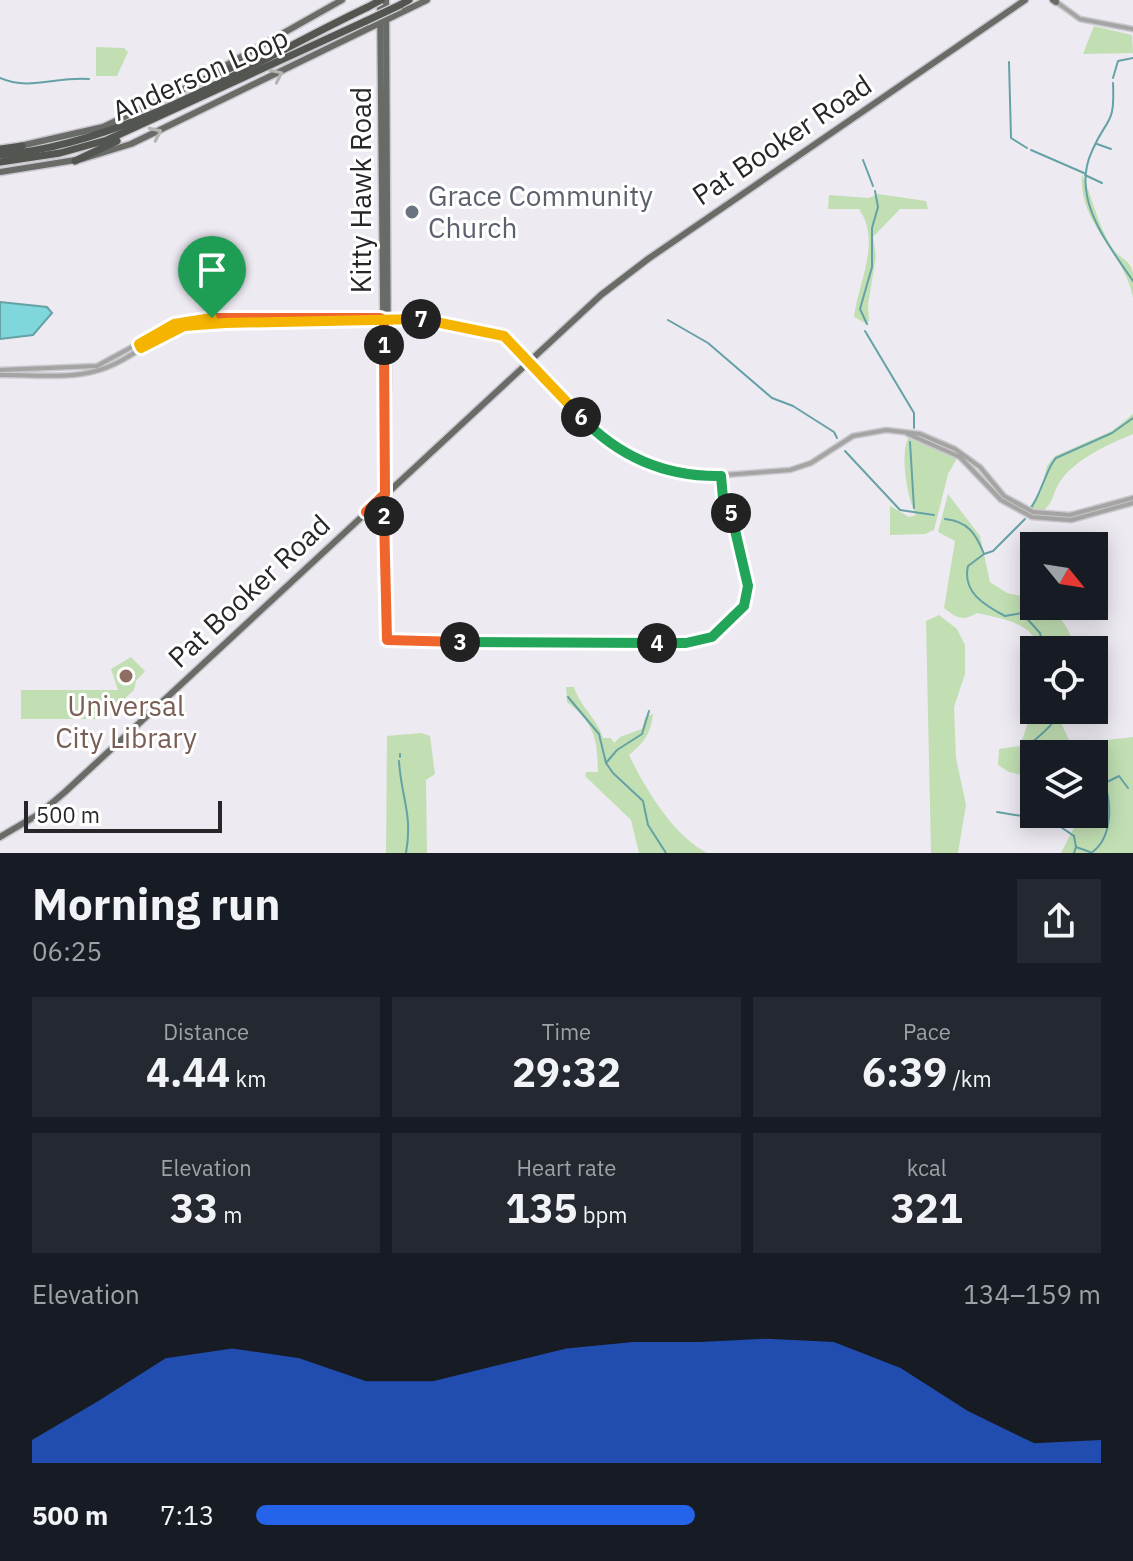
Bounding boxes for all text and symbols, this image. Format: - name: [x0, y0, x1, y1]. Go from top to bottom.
- street label: Anderson Loop: [106, 18, 294, 129]
- street label: Pat Booker Road: [685, 66, 879, 213]
- one-way arrow: [269, 69, 284, 85]
- street label: Kitty Hawk Road: [342, 87, 379, 293]
- one-way arrow: [148, 127, 163, 143]
- place label: Grace Community Church: [428, 177, 653, 246]
- marker: Grace Community Church: [403, 203, 421, 221]
- pin: [178, 236, 246, 318]
- icon: arrive: [190, 248, 234, 292]
- pin: 7: [401, 299, 441, 339]
- text: 7: [414, 304, 428, 333]
- pin: 1: [364, 325, 404, 365]
- text: 1: [377, 330, 391, 359]
- pin: 6: [561, 397, 601, 437]
- text: 6: [574, 402, 588, 431]
- pin: 5: [711, 493, 751, 533]
- pin: 2: [364, 496, 404, 536]
- text: 5: [724, 498, 738, 527]
- text: 2: [377, 501, 391, 530]
- street label: Pat Booker Road: [160, 506, 338, 675]
- north arrow: [1020, 532, 1108, 620]
- map controls: [1020, 532, 1108, 828]
- pin: 3: [440, 622, 480, 662]
- pin: 4: [637, 623, 677, 663]
- text: 3: [453, 627, 467, 656]
- text: 4: [650, 628, 664, 657]
- button: locate: [1020, 636, 1108, 724]
- marker: Universal City Library: [117, 667, 135, 685]
- place label: Universal City Library: [55, 687, 197, 756]
- button: layers: [1020, 740, 1108, 828]
- scale bar: [24, 797, 222, 833]
- text: 500 m: [36, 800, 100, 829]
- text: Morning run: [32, 875, 281, 932]
- button: share: [1017, 879, 1101, 963]
- text: 06:25: [32, 934, 102, 968]
- text: Distance: [163, 1017, 249, 1046]
- text: Time: [542, 1017, 591, 1046]
- text: Pace: [903, 1017, 951, 1046]
- text: 4.44: [146, 1046, 230, 1098]
- text: 29:32: [512, 1046, 621, 1098]
- text: 6:39: [862, 1046, 947, 1098]
- text: km: [230, 1064, 266, 1093]
- text: /km: [947, 1064, 992, 1093]
- text: Elevation: [161, 1153, 252, 1182]
- text: Heart rate: [517, 1153, 616, 1182]
- text: kcal: [907, 1153, 947, 1182]
- text: 33: [170, 1182, 218, 1234]
- text: 135: [506, 1182, 578, 1234]
- text: 321: [891, 1182, 963, 1234]
- text: m: [218, 1200, 242, 1229]
- text: bpm: [578, 1200, 627, 1229]
- text: Elevation: [32, 1277, 140, 1311]
- text: 134–159 m: [963, 1277, 1101, 1311]
- text: 500 m: [32, 1498, 108, 1532]
- text: 7:13: [160, 1498, 214, 1532]

